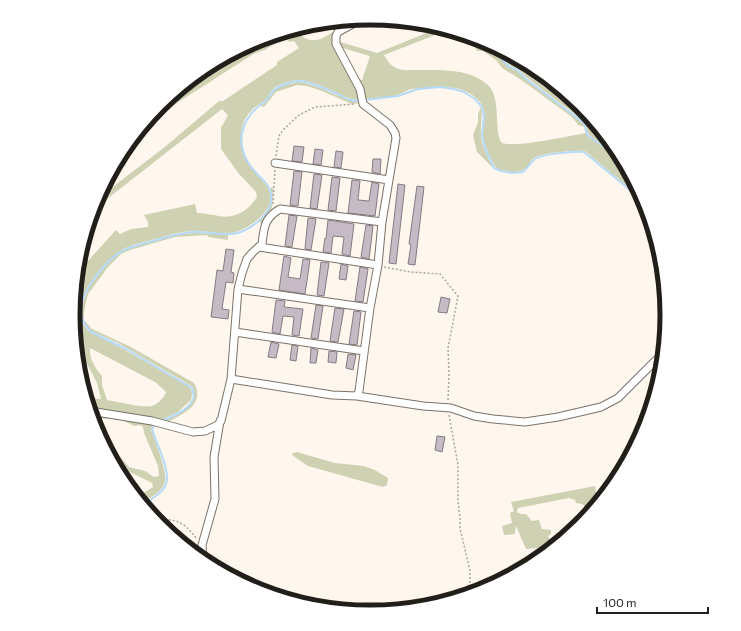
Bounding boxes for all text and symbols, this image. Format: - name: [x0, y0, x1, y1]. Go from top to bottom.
- scale bar: [597, 589, 708, 615]
- text: 100 m: [603, 595, 637, 609]

